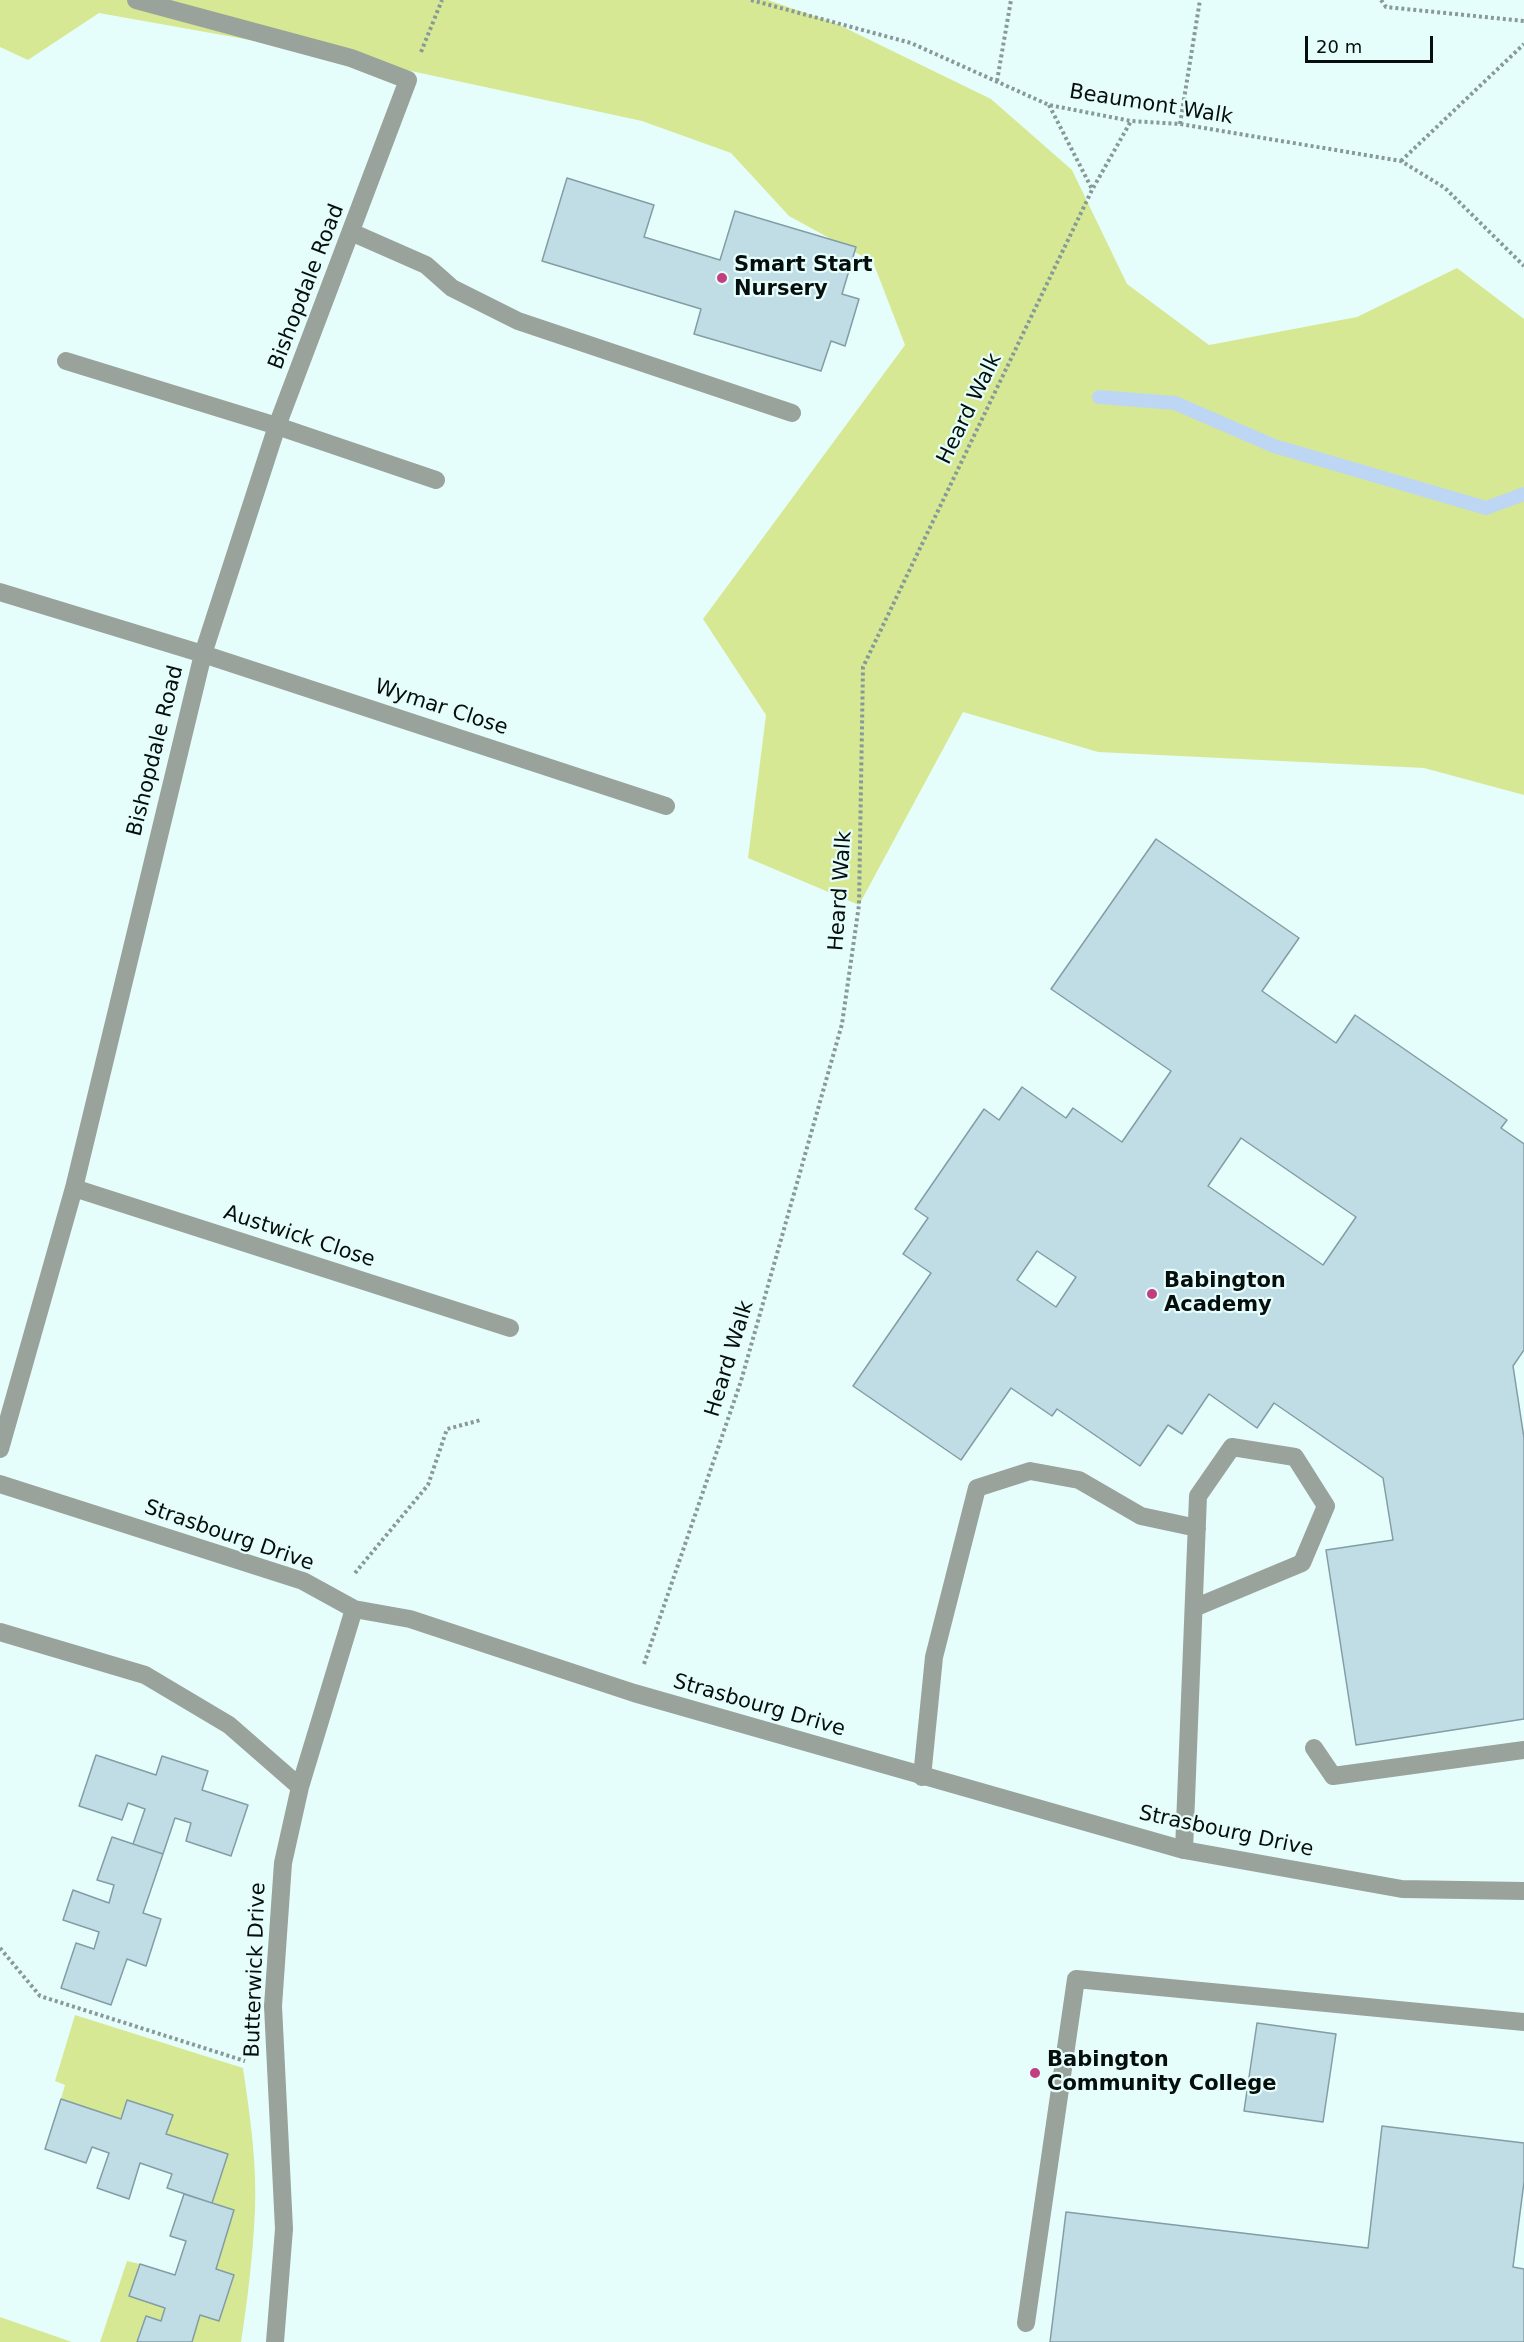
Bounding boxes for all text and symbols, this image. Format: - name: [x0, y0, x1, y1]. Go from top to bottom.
- scale bar: [1308, 24, 1436, 62]
- text: 20 m: [1316, 36, 1362, 57]
- street label: Beaumont Walk: [1067, 80, 1235, 130]
- street label: Bishopdale Road: [264, 201, 350, 373]
- place label: Smart Start Nursery: [734, 253, 873, 303]
- marker: Smart Start Nursery: [715, 271, 729, 285]
- street label: Heard Walk: [932, 349, 1008, 469]
- street label: Bishopdale Road: [123, 663, 189, 839]
- street label: Wymar Close: [371, 675, 511, 741]
- street label: Heard Walk: [824, 830, 858, 952]
- street label: Austwick Close: [220, 1201, 378, 1273]
- place label: Babington Academy: [1164, 1269, 1286, 1319]
- marker: Babington Academy: [1145, 1287, 1159, 1301]
- street label: Heard Walk: [700, 1298, 760, 1420]
- street label: Strasbourg Drive: [141, 1495, 317, 1577]
- street label: Strasbourg Drive: [670, 1669, 848, 1743]
- street label: Strasbourg Drive: [1136, 1801, 1316, 1863]
- street label: Butterwick Drive: [240, 1882, 272, 2058]
- place label: Babington Community College: [1047, 2048, 1276, 2098]
- marker: Babington Community College: [1028, 2066, 1042, 2080]

